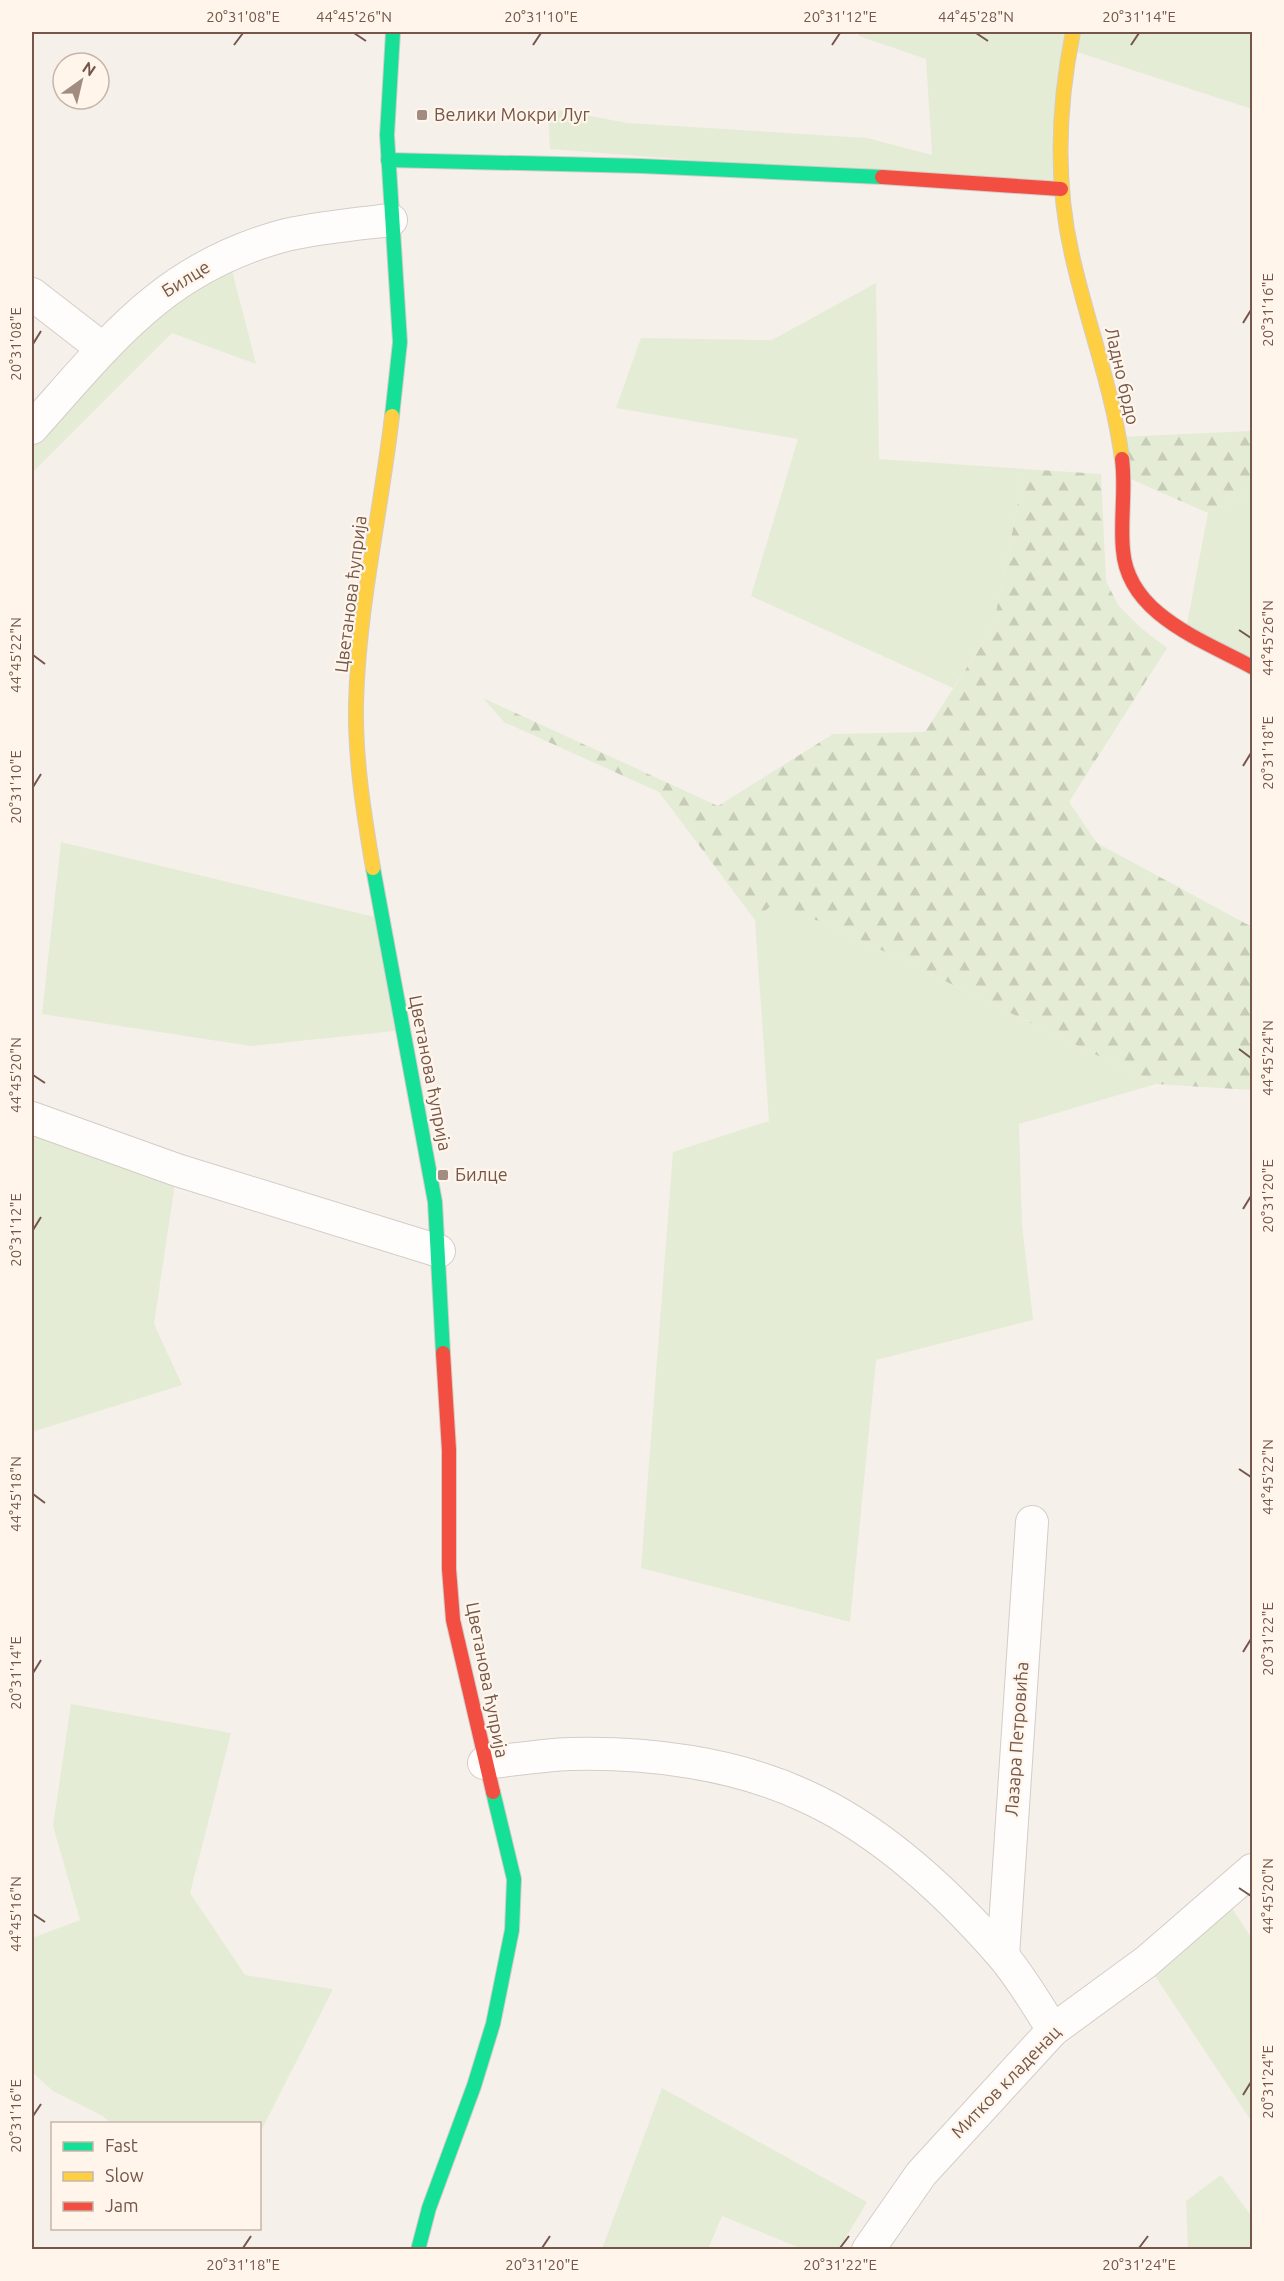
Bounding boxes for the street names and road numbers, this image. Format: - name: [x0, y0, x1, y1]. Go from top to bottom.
- street label: Билце: [158, 256, 213, 301]
- street label: Ладно брдо: [1102, 325, 1144, 427]
- street label: Цветанова ћуприја: [330, 514, 370, 674]
- street label: Цветанова ћуприја: [406, 993, 456, 1152]
- street label: Цветанова ћуприја: [463, 1600, 513, 1759]
- street label: Лазара Петровића: [1001, 1661, 1031, 1817]
- street label: Митков кладенац: [947, 2021, 1064, 2141]

